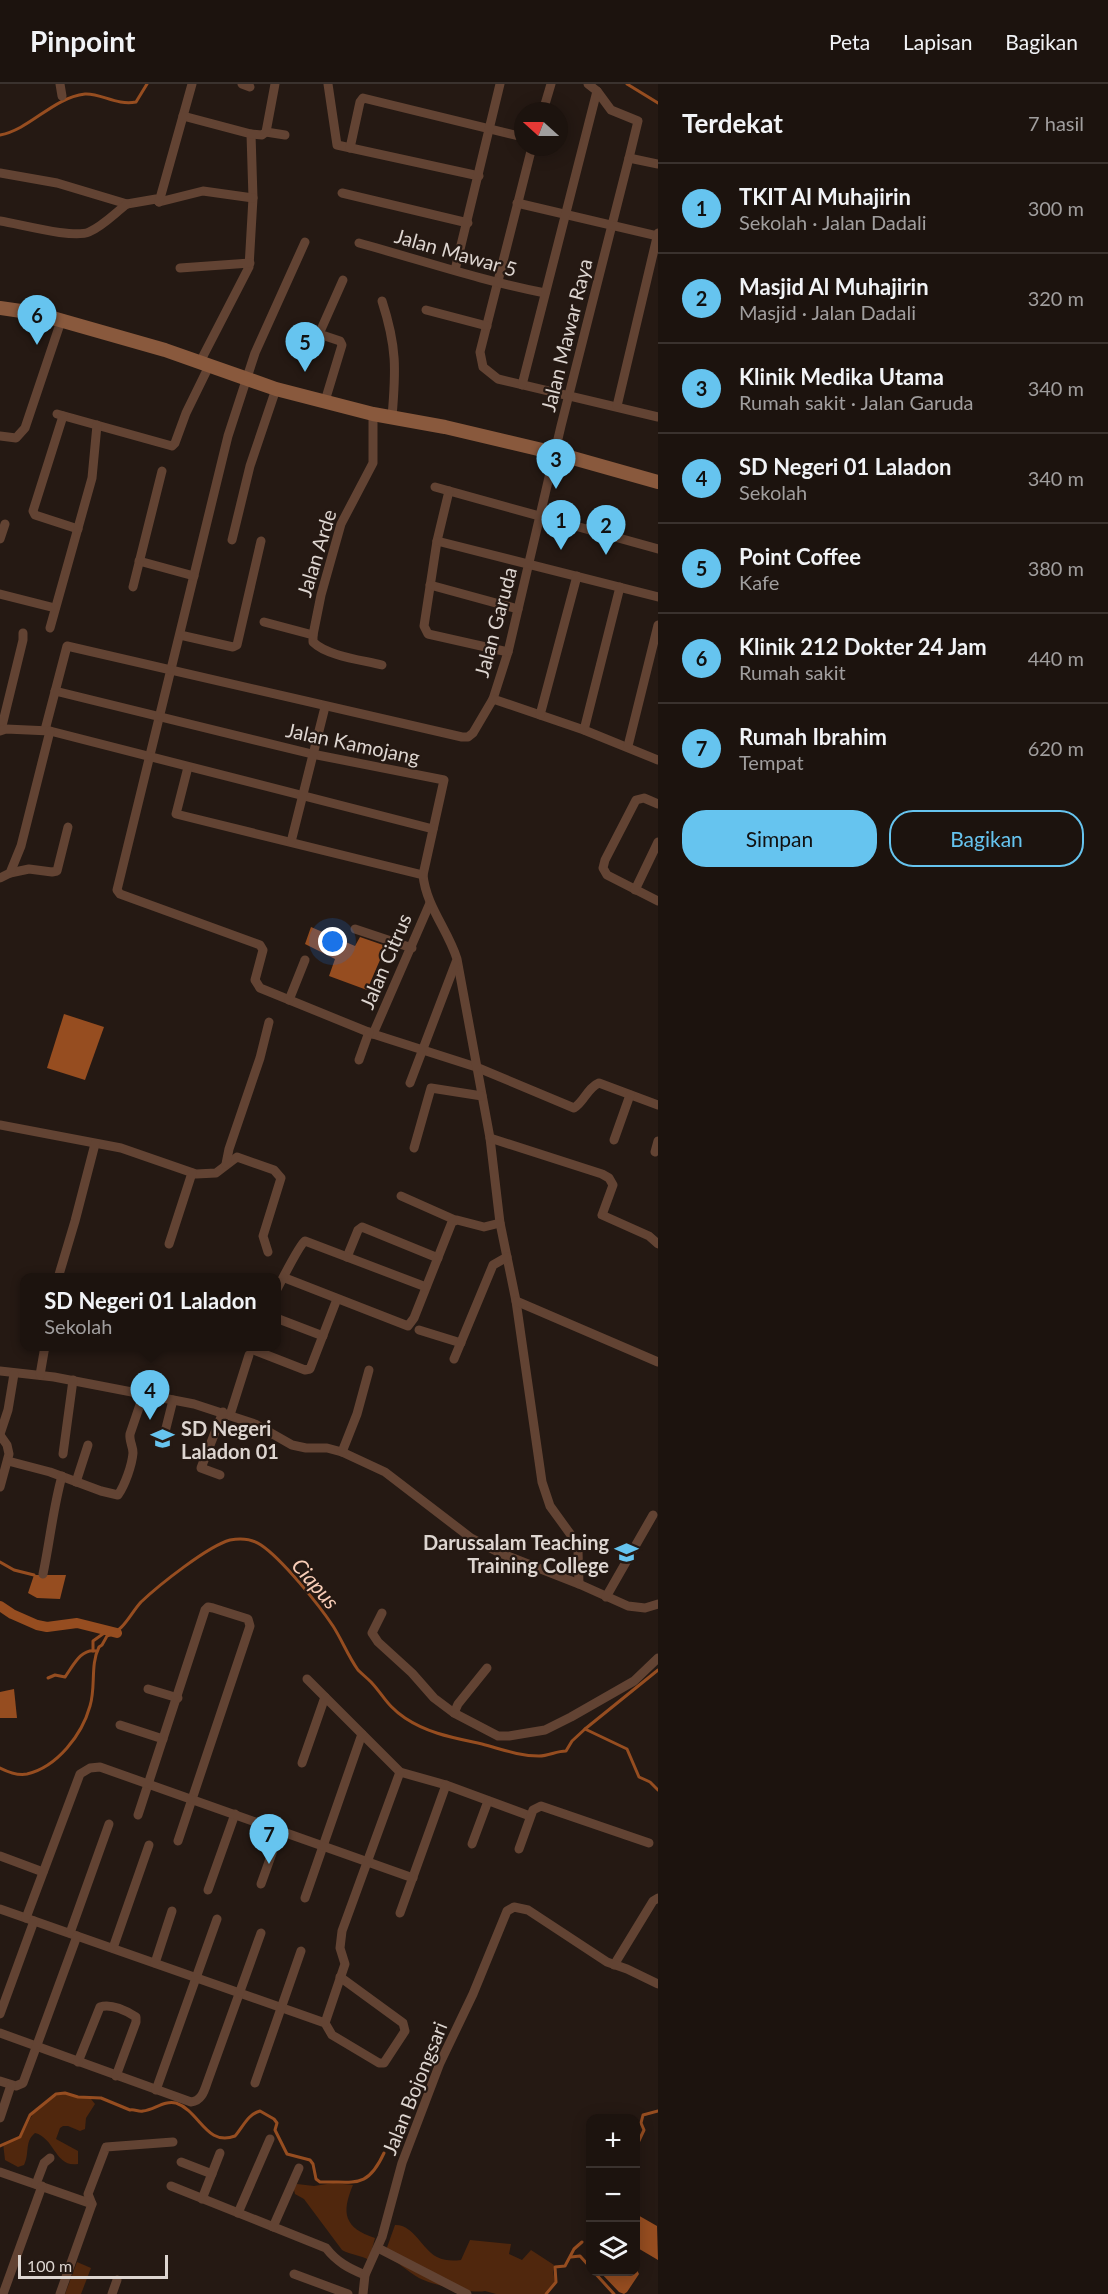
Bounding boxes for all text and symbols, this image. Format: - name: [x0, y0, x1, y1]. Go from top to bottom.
- text: Pinpoint: [30, 24, 135, 58]
- text: Peta: [829, 29, 870, 54]
- text: Lapisan: [903, 29, 972, 54]
- text: Bagikan: [1005, 29, 1078, 54]
- north arrow: [514, 102, 568, 156]
- text: Terdekat: [682, 107, 783, 139]
- text: 7 hasil: [1028, 111, 1084, 135]
- text: TKIT Al Muhajirin: [739, 183, 911, 210]
- text: 1: [696, 196, 707, 220]
- text: 300 m: [1028, 196, 1084, 220]
- text: Sekolah · Jalan Dadali: [739, 210, 926, 234]
- street label: Jalan Mawar 5: [392, 223, 520, 281]
- street label: Jalan Mawar Raya: [535, 256, 597, 414]
- text: Masjid Al Muhajirin: [739, 273, 929, 300]
- text: 2: [696, 286, 707, 310]
- text: 320 m: [1028, 286, 1084, 310]
- pin: 6: [18, 296, 57, 345]
- text: Masjid · Jalan Dadali: [739, 300, 916, 324]
- pin: 5: [286, 322, 324, 372]
- text: Klinik Medika Utama: [739, 363, 944, 390]
- text: 3: [696, 376, 707, 400]
- text: 340 m: [1028, 376, 1084, 400]
- text: Rumah sakit · Jalan Garuda: [739, 390, 974, 414]
- pin: 3: [536, 440, 576, 489]
- text: SD Negeri 01 Laladon: [739, 453, 951, 480]
- text: 4: [696, 466, 707, 490]
- text: 340 m: [1028, 466, 1084, 490]
- text: Sekolah: [739, 480, 807, 504]
- pin: 1: [542, 500, 580, 550]
- street label: Jalan Arde: [291, 506, 341, 600]
- pin: 2: [586, 506, 626, 555]
- text: Point Coffee: [739, 543, 861, 570]
- text: 5: [696, 556, 707, 580]
- text: 380 m: [1028, 556, 1084, 580]
- street label: Jalan Garuda: [469, 564, 521, 680]
- text: Kafe: [739, 570, 779, 594]
- text: Klinik 212 Dokter 24 Jam: [739, 633, 987, 660]
- text: 6: [696, 646, 707, 670]
- text: 440 m: [1028, 646, 1084, 670]
- text: Rumah sakit: [739, 660, 846, 684]
- street label: Jalan Kamojang: [284, 717, 422, 769]
- text: Rumah Ibrahim: [739, 723, 887, 750]
- text: 7: [696, 736, 707, 760]
- text: 620 m: [1028, 736, 1084, 760]
- text: Tempat: [739, 750, 804, 774]
- button: Simpan: [682, 810, 877, 867]
- button: Bagikan: [889, 810, 1084, 867]
- street label: Jalan Citrus: [354, 910, 416, 1012]
- your location: [318, 927, 347, 956]
- popup: [20, 1273, 281, 1351]
- text: SD Negeri 01 Laladon: [44, 1287, 257, 1314]
- text: Sekolah: [44, 1314, 112, 1338]
- pin: 4: [130, 1370, 170, 1420]
- place label: SD Negeri Laladon 01: [181, 1416, 279, 1463]
- school or university icon: SD Negeri Laladon 01: [150, 1426, 176, 1452]
- place label: Darussalam Teaching Training College: [423, 1530, 609, 1577]
- school or university icon: Darussalam Teaching Training College: [614, 1540, 640, 1566]
- water label: Ciapus: [287, 1552, 345, 1614]
- pin: 7: [250, 1814, 288, 1864]
- street label: Jalan Bojongsari: [376, 2018, 452, 2158]
- map controls: [586, 2114, 640, 2276]
- button: +: [586, 2114, 640, 2168]
- button: −: [586, 2168, 640, 2222]
- button: layers: [586, 2222, 640, 2276]
- scale bar: [18, 2252, 168, 2280]
- text: 100 m: [27, 2256, 72, 2275]

